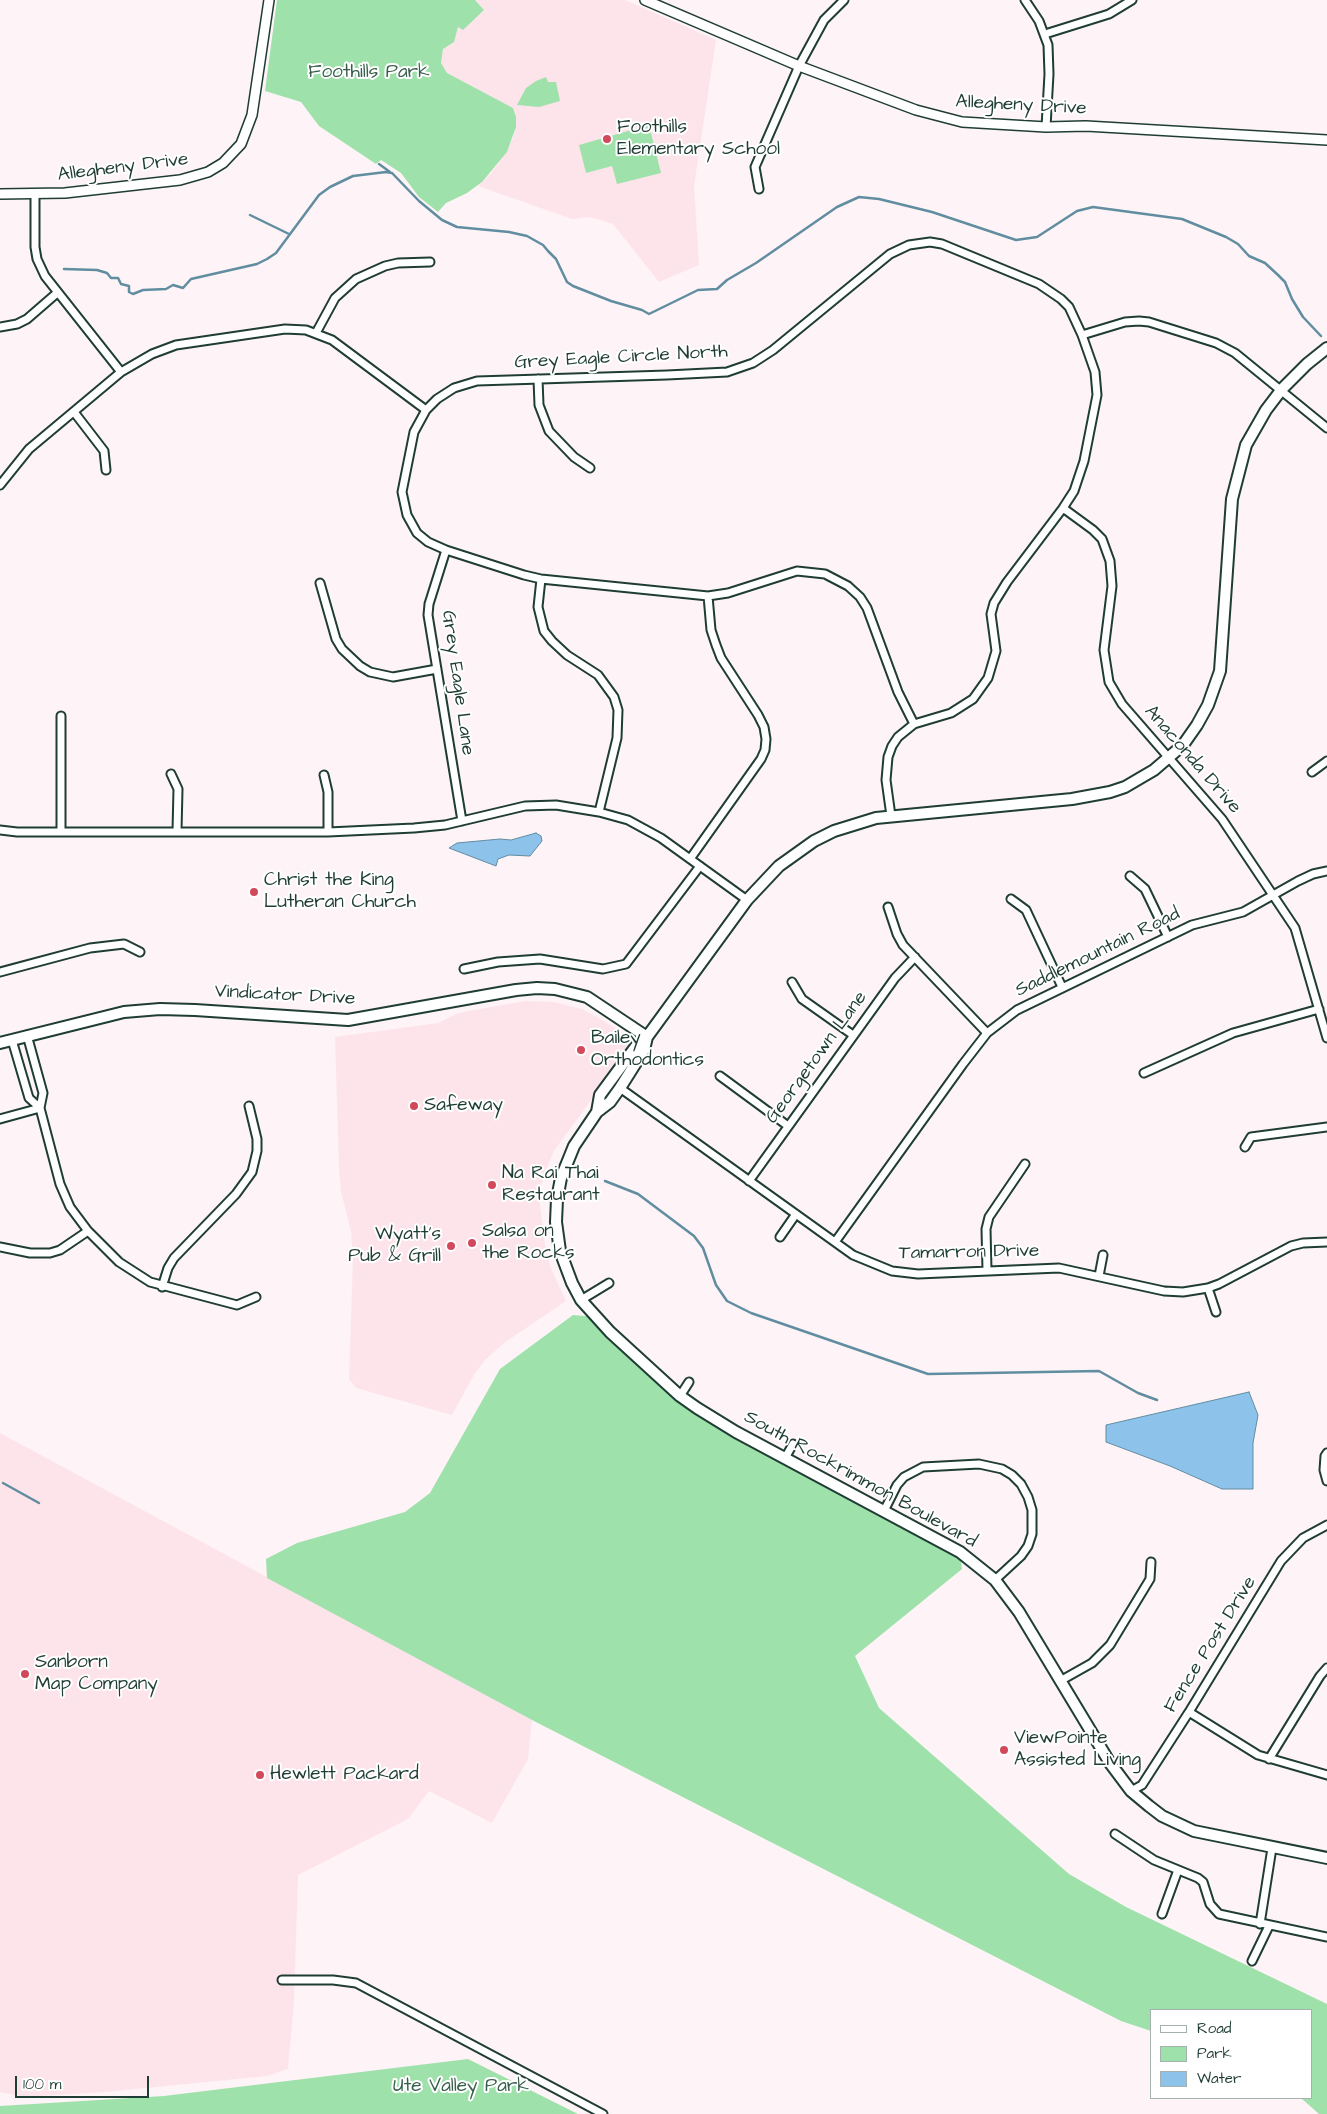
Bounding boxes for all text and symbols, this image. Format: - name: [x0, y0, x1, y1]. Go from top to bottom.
- park label: Foothills Park: [308, 62, 430, 84]
- street label: Allegheny Drive: [955, 91, 1087, 121]
- place label: Foothills Elementary School: [617, 117, 780, 161]
- marker: Foothills Elementary School: [601, 133, 613, 145]
- street label: Allegheny Drive: [56, 149, 190, 187]
- street label: Grey Eagle Circle North: [514, 341, 728, 375]
- street label: Grey Eagle Lane: [436, 609, 478, 757]
- street label: Anaconda Drive: [1139, 701, 1245, 819]
- place label: Christ the King Lutheran Church: [264, 870, 416, 914]
- marker: Christ the King Lutheran Church: [248, 886, 260, 898]
- street label: Saddlemountain Road: [1012, 903, 1184, 1003]
- street label: Vindicator Drive: [214, 981, 356, 1011]
- street label: Georgetown Lane: [761, 987, 873, 1129]
- place label: Bailey Orthodontics: [591, 1028, 704, 1072]
- marker: Bailey Orthodontics: [575, 1044, 587, 1056]
- place label: Safeway: [424, 1095, 503, 1117]
- marker: Safeway: [408, 1100, 420, 1112]
- place label: Na Rai Thai Restaurant: [502, 1163, 600, 1207]
- marker: Na Rai Thai Restaurant: [486, 1179, 498, 1191]
- place label: Salsa on the Rocks: [482, 1221, 574, 1265]
- place label: Wyatt's Pub & Grill: [348, 1224, 441, 1268]
- marker: Salsa on the Rocks: [466, 1237, 478, 1249]
- marker: Wyatt's Pub & Grill: [445, 1240, 457, 1252]
- street label: Tamarron Drive: [899, 1240, 1039, 1266]
- street label: South Rockrimmon Boulevard: [740, 1406, 980, 1554]
- street label: Fence Post Drive: [1160, 1573, 1262, 1717]
- place label: Sanborn Map Company: [35, 1652, 158, 1696]
- marker: Sanborn Map Company: [19, 1668, 31, 1680]
- place label: ViewPointe Assisted Living: [1014, 1728, 1141, 1772]
- marker: ViewPointe Assisted Living: [998, 1744, 1010, 1756]
- place label: Hewlett Packard: [270, 1764, 419, 1786]
- marker: Hewlett Packard: [254, 1769, 266, 1781]
- legend: [1150, 2009, 1312, 2099]
- text: Road: [1197, 2018, 1231, 2039]
- text: Park: [1197, 2043, 1232, 2064]
- scale bar: [18, 2066, 151, 2098]
- text: Water: [1197, 2068, 1241, 2089]
- text: 100 m: [23, 2074, 62, 2095]
- park label: Ute Valley Park: [393, 2076, 529, 2098]

